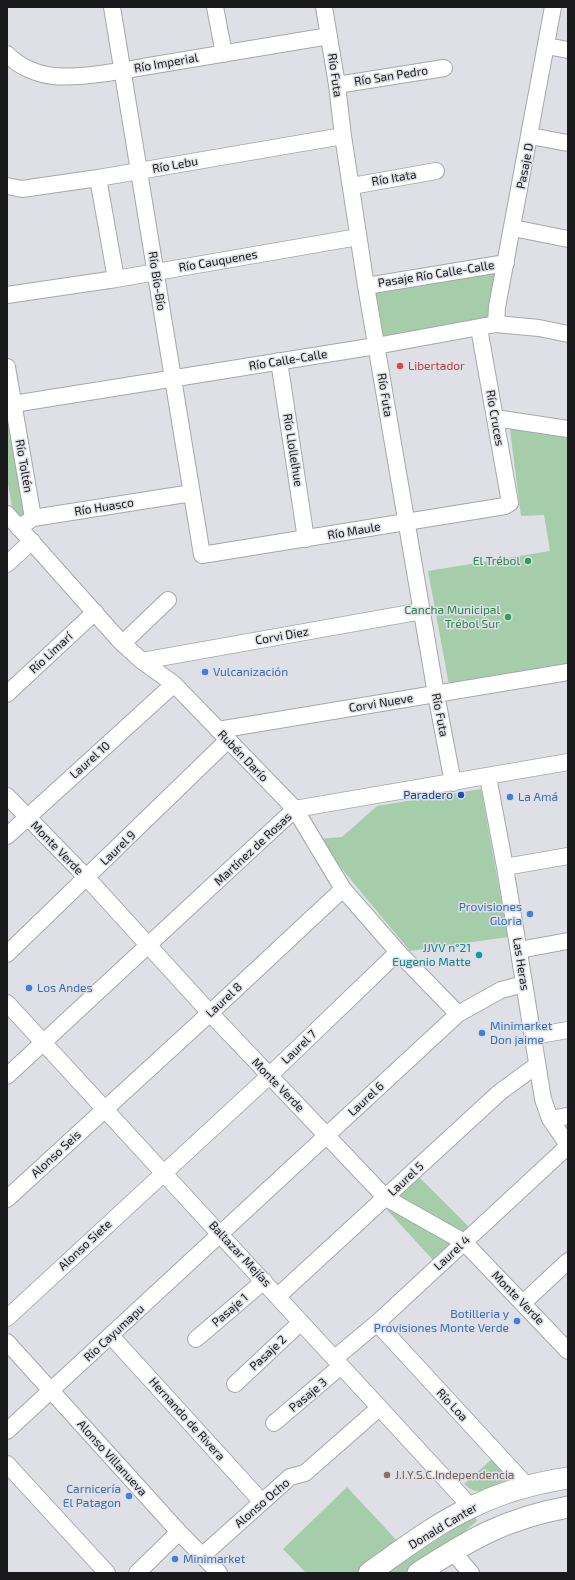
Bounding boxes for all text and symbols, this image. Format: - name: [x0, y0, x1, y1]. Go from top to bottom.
- street label: Río Imperial: [133, 50, 199, 76]
- street label: Río Futa: [325, 52, 345, 98]
- street label: Río San Pedro: [353, 63, 429, 89]
- street label: Pasaje D: [514, 142, 536, 190]
- street label: Río Lebu: [151, 154, 199, 176]
- street label: Río Itata: [370, 167, 418, 189]
- street label: Río Cauquenes: [177, 247, 259, 275]
- street label: Río Bío-Bío: [145, 250, 169, 312]
- street label: Pasaje Río Calle-Calle: [377, 258, 495, 290]
- street label: Río Calle-Calle: [248, 347, 328, 373]
- place label: Libertador: [408, 359, 465, 373]
- marker: Libertador: [395, 361, 405, 371]
- street label: Río Futa: [374, 372, 396, 418]
- street label: Río Cruces: [483, 389, 507, 447]
- street label: Río Llollelhue: [280, 412, 306, 488]
- street label: Río Toltén: [12, 438, 36, 494]
- street label: Río Huasco: [73, 495, 135, 519]
- street label: Río Maule: [326, 519, 382, 543]
- place label: El Trébol: [473, 554, 520, 568]
- marker: El Trébol: [523, 556, 533, 566]
- place label: Cancha Municipal Trébol Sur: [404, 603, 500, 631]
- marker: Cancha Municipal Trébol Sur: [503, 612, 513, 622]
- street label: Corvi Diez: [254, 624, 310, 648]
- street label: Río Limarí: [26, 629, 76, 677]
- place label: Vulcanización: [213, 665, 288, 679]
- marker: Vulcanización: [200, 667, 210, 677]
- street label: Corvi Nueve: [348, 691, 414, 715]
- street label: Río Futa: [429, 692, 451, 738]
- street label: Rubén Darío: [215, 727, 271, 785]
- street label: Laurel 10: [67, 738, 113, 782]
- place label: Paradero: [403, 788, 453, 802]
- marker: Paradero: [456, 790, 466, 800]
- place label: La Amá: [518, 790, 558, 804]
- marker: La Amá: [505, 792, 515, 802]
- street label: Martínez de Rosas: [211, 809, 295, 889]
- street label: Monte Verde: [28, 818, 86, 878]
- street label: Laurel 9: [97, 828, 139, 868]
- place label: Provisiones Gloria: [459, 900, 522, 928]
- marker: Provisiones Gloria: [525, 909, 535, 919]
- street label: Las Heras: [510, 936, 532, 992]
- place label: JJVV n°21 Eugenio Matte: [392, 941, 471, 969]
- marker: JJVV n°21 Eugenio Matte: [474, 950, 484, 960]
- street label: Laurel 8: [203, 980, 245, 1020]
- place label: Los Andes: [37, 981, 93, 995]
- marker: Los Andes: [24, 983, 34, 993]
- place label: Minimarket Don jaime: [490, 1019, 552, 1047]
- street label: Laurel 7: [279, 1027, 319, 1067]
- marker: Minimarket Don jaime: [477, 1028, 487, 1038]
- street label: Monte Verde: [249, 1055, 307, 1115]
- street label: Laurel 6: [345, 1079, 387, 1119]
- street label: Alonso Seis: [28, 1127, 84, 1181]
- street label: Laurel 5: [385, 1159, 427, 1199]
- street label: Alonso Siete: [55, 1217, 115, 1273]
- street label: Baltazar Mejías: [206, 1218, 274, 1290]
- street label: Laurel 4: [431, 1233, 473, 1273]
- street label: Monte Verde: [489, 1268, 547, 1328]
- street label: Pasaje 1: [209, 1290, 251, 1330]
- street label: Río Cayumapu: [81, 1301, 147, 1365]
- place label: Botilleria y Provisiones Monte Verde: [374, 1307, 509, 1335]
- marker: Botilleria y Provisiones Monte Verde: [512, 1316, 522, 1326]
- street label: Pasaje 2: [247, 1332, 289, 1374]
- street label: Hernando de Rivera: [146, 1375, 228, 1463]
- street label: Pasaje 3: [286, 1375, 330, 1415]
- street label: Río Loa: [433, 1386, 471, 1424]
- street label: Alonso Villanueva: [74, 1417, 150, 1499]
- place label: J.I.Y.S.C.Independencia: [395, 1468, 514, 1482]
- marker: J.I.Y.S.C.Independencia: [382, 1470, 392, 1480]
- street label: Alonso Ocho: [232, 1475, 292, 1531]
- place label: Carnicería El Patagon: [63, 1482, 121, 1510]
- marker: Carnicería El Patagon: [124, 1491, 134, 1501]
- street label: Donald Canter: [406, 1500, 480, 1552]
- place label: Minimarket: [183, 1552, 245, 1566]
- marker: Minimarket: [170, 1554, 180, 1564]

